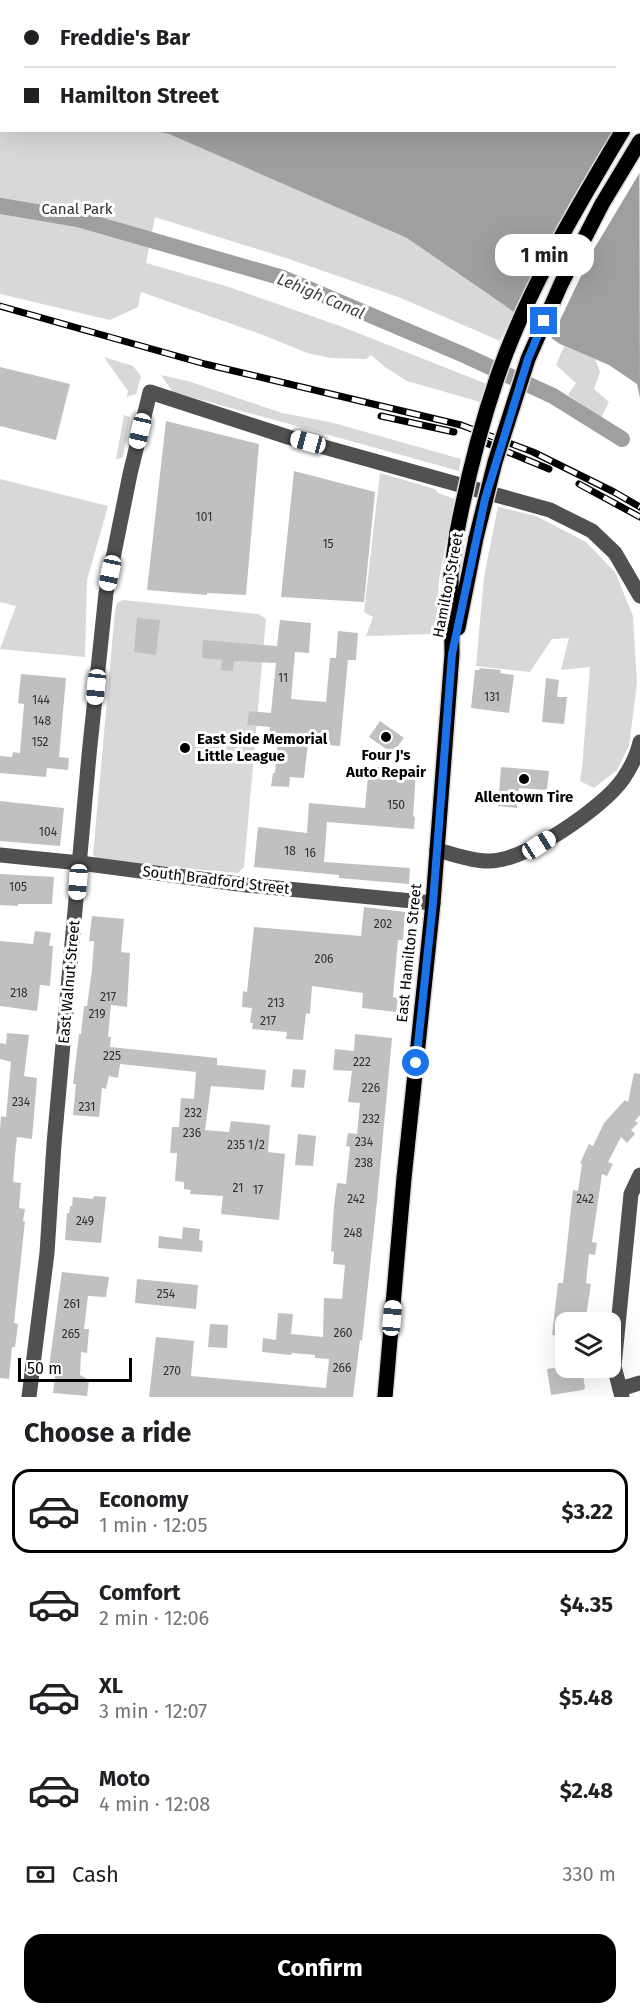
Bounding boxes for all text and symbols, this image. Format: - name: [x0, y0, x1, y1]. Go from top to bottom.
- text: Freddie's Bar: [60, 24, 190, 51]
- text: Hamilton Street: [60, 82, 219, 109]
- park label: Canal Park: [41, 200, 113, 218]
- callout: 1 min: [494, 234, 594, 276]
- text: 1 min: [520, 243, 569, 267]
- water label: Lehigh Canal: [275, 269, 367, 323]
- route end: [530, 307, 557, 334]
- car: [127, 411, 153, 451]
- car: [288, 429, 328, 455]
- house number: 101: [196, 510, 212, 524]
- street label: Hamilton Street: [429, 530, 467, 639]
- house number: 15: [322, 537, 334, 551]
- car: [97, 554, 123, 592]
- car: [85, 668, 107, 706]
- house number: 11: [278, 671, 288, 685]
- house number: 131: [484, 690, 500, 704]
- house number: 144: [32, 693, 51, 707]
- house number: 148: [33, 714, 51, 728]
- place label: East Side Memorial Little League: [197, 730, 328, 765]
- marker: Four J's Auto Repair: [379, 730, 393, 744]
- house number: 152: [31, 735, 49, 749]
- marker: East Side Memorial Little League: [178, 741, 192, 755]
- place label: Four J's Auto Repair: [345, 746, 427, 781]
- marker: Allentown Tire: [517, 772, 531, 786]
- place label: Allentown Tire: [474, 788, 573, 806]
- house number: 150: [387, 798, 405, 812]
- house number: 104: [39, 825, 58, 839]
- car: [519, 828, 559, 862]
- house number: 18: [284, 844, 296, 858]
- house number: 16: [304, 846, 316, 860]
- street label: South Bradford Street: [141, 862, 291, 898]
- car: [68, 863, 88, 901]
- house number: 105: [9, 880, 27, 894]
- street label: East Hamilton Street: [393, 882, 425, 1023]
- house number: 202: [374, 917, 392, 931]
- street label: East Walnut Street: [55, 919, 83, 1045]
- house number: 206: [314, 952, 334, 966]
- house number: 218: [10, 986, 28, 1000]
- house number: 217: [100, 990, 116, 1004]
- house number: 213: [268, 996, 284, 1010]
- house number: 219: [88, 1007, 106, 1021]
- house number: 217: [260, 1014, 276, 1028]
- house number: 225: [103, 1049, 121, 1063]
- route start: [402, 1049, 429, 1076]
- house number: 222: [353, 1055, 371, 1069]
- house number: 226: [362, 1081, 380, 1095]
- house number: 234: [12, 1095, 31, 1109]
- house number: 231: [79, 1100, 95, 1114]
- house number: 232: [184, 1106, 202, 1120]
- house number: 232: [362, 1112, 380, 1126]
- house number: 236: [183, 1126, 201, 1140]
- house number: 234: [355, 1135, 374, 1149]
- house number: 235 1/2: [227, 1138, 265, 1152]
- house number: 238: [355, 1156, 374, 1170]
- house number: 21: [233, 1181, 243, 1195]
- house number: 17: [253, 1183, 263, 1197]
- house number: 242: [347, 1192, 365, 1206]
- house number: 242: [576, 1192, 594, 1206]
- house number: 249: [76, 1214, 94, 1228]
- house number: 248: [344, 1226, 363, 1240]
- house number: 254: [157, 1287, 176, 1301]
- house number: 261: [64, 1297, 80, 1311]
- car: [381, 1299, 403, 1337]
- map controls: [555, 1312, 621, 1378]
- button: layers: [555, 1312, 621, 1378]
- house number: 260: [333, 1326, 353, 1340]
- house number: 265: [62, 1327, 80, 1341]
- scale bar: [18, 1355, 132, 1382]
- text: 50 m: [27, 1359, 62, 1378]
- house number: 266: [333, 1361, 351, 1375]
- house number: 270: [163, 1364, 181, 1378]
- text: Choose a ride: [24, 1417, 191, 1449]
- icon: car: [27, 1484, 81, 1538]
- text: Economy: [99, 1486, 188, 1513]
- text: $3.22: [561, 1498, 613, 1525]
- text: 1 min · 12:05: [99, 1513, 207, 1537]
- icon: car: [27, 1577, 81, 1631]
- text: Comfort: [99, 1579, 180, 1606]
- text: $4.35: [560, 1591, 613, 1618]
- text: 2 min · 12:06: [99, 1606, 209, 1630]
- icon: car: [27, 1670, 81, 1724]
- text: XL: [99, 1672, 123, 1699]
- text: $5.48: [559, 1684, 613, 1711]
- text: 3 min · 12:07: [99, 1699, 207, 1723]
- icon: car: [27, 1763, 81, 1817]
- text: Moto: [99, 1765, 150, 1792]
- text: $2.48: [560, 1777, 613, 1804]
- text: 4 min · 12:08: [99, 1792, 210, 1816]
- icon: cash: [24, 1858, 57, 1891]
- text: Cash: [72, 1861, 119, 1888]
- text: 330 m: [562, 1862, 616, 1886]
- button: Confirm: [24, 1934, 616, 2003]

